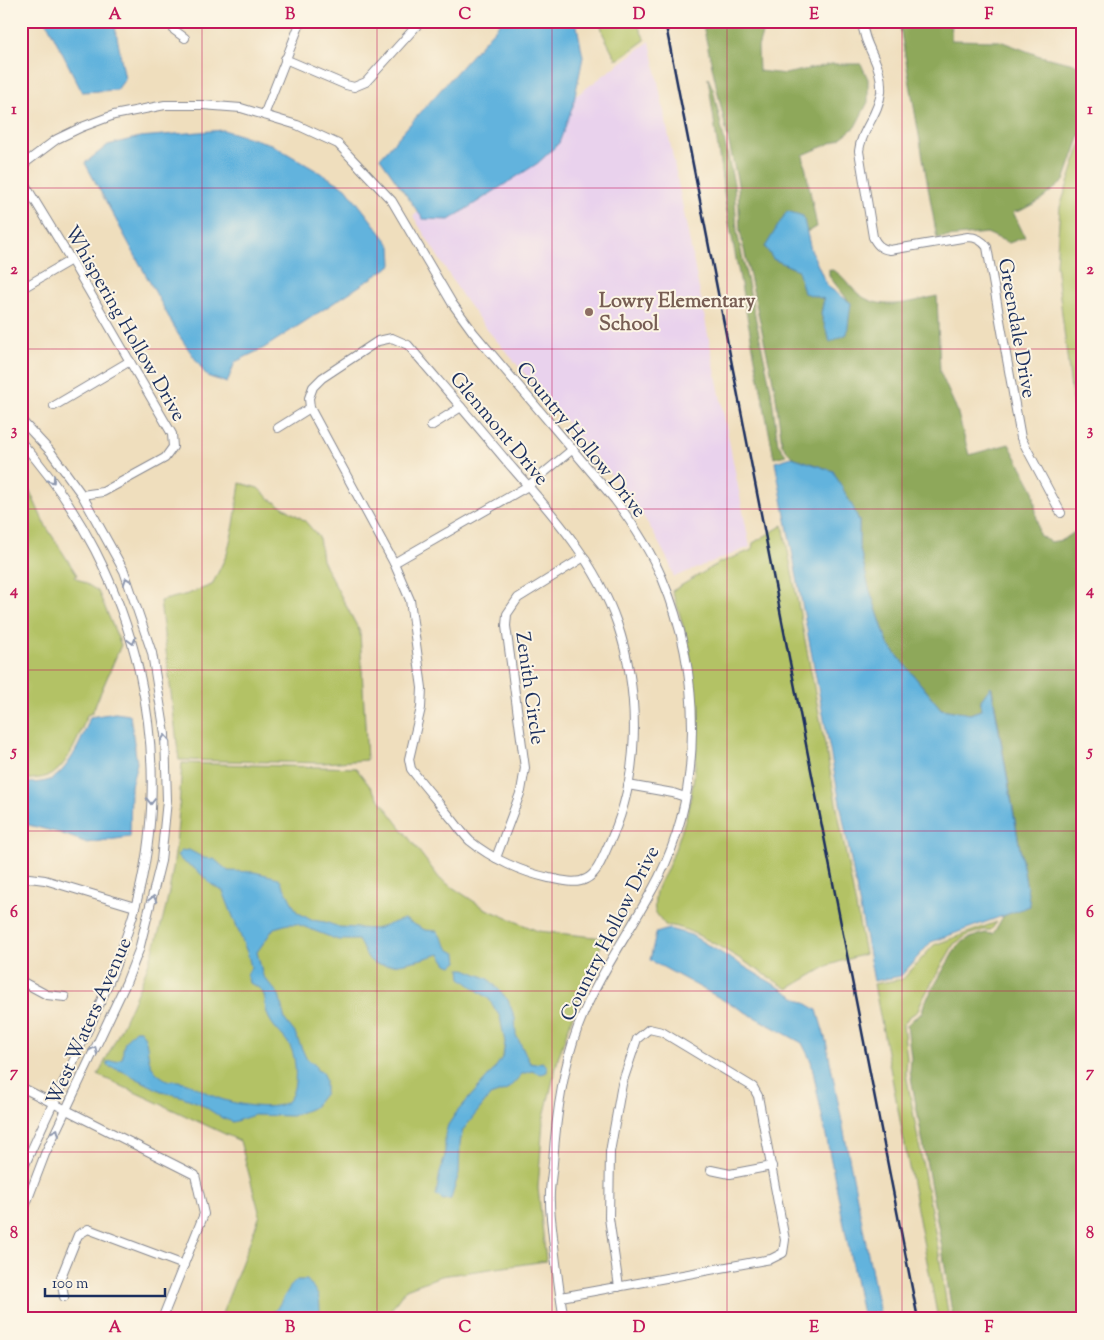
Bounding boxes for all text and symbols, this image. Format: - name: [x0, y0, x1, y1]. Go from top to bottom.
- text: A: [109, 4, 122, 27]
- text: B: [285, 4, 295, 27]
- text: C: [459, 4, 472, 27]
- text: D: [633, 4, 646, 27]
- text: E: [809, 4, 819, 27]
- text: F: [985, 4, 994, 27]
- text: 1: [11, 99, 17, 122]
- text: 1: [1087, 99, 1093, 122]
- street label: Whispering Hollow Drive: [56, 221, 192, 428]
- street label: Greendale Drive: [989, 256, 1042, 401]
- text: 2: [10, 259, 18, 282]
- text: 2: [1086, 259, 1094, 282]
- place label: Lowry Elementary School: [599, 288, 755, 340]
- marker: Lowry Elementary School: [583, 306, 595, 318]
- street label: Country Hollow Drive: [508, 356, 652, 525]
- street label: Glenmont Drive: [442, 366, 555, 493]
- text: 3: [11, 420, 18, 443]
- text: 3: [1087, 420, 1094, 443]
- one-way arrow: [46, 475, 55, 484]
- one-way arrow: [123, 577, 133, 585]
- text: 4: [9, 580, 18, 603]
- text: 4: [1085, 580, 1094, 603]
- street label: Zenith Circle: [506, 630, 551, 747]
- one-way arrow: [126, 636, 136, 644]
- one-way arrow: [160, 734, 171, 742]
- text: 5: [9, 741, 17, 764]
- text: 5: [1085, 741, 1093, 764]
- one-way arrow: [146, 798, 156, 805]
- street label: Country Hollow Drive: [554, 841, 668, 1027]
- one-way arrow: [147, 895, 158, 904]
- text: 6: [10, 902, 18, 925]
- text: 6: [1086, 902, 1094, 925]
- street label: West Waters Avenue: [40, 933, 140, 1111]
- one-way arrow: [88, 1046, 99, 1055]
- text: 7: [10, 1062, 19, 1085]
- text: 7: [1086, 1062, 1095, 1085]
- one-way arrow: [49, 1128, 60, 1137]
- text: 8: [10, 1223, 18, 1246]
- text: 8: [1086, 1223, 1094, 1246]
- scale bar: [45, 1265, 165, 1297]
- text: 100 m: [52, 1274, 89, 1295]
- text: A: [109, 1317, 122, 1340]
- text: B: [285, 1317, 295, 1340]
- text: C: [459, 1317, 472, 1340]
- text: D: [633, 1317, 646, 1340]
- text: E: [809, 1317, 819, 1340]
- text: F: [985, 1317, 994, 1340]

